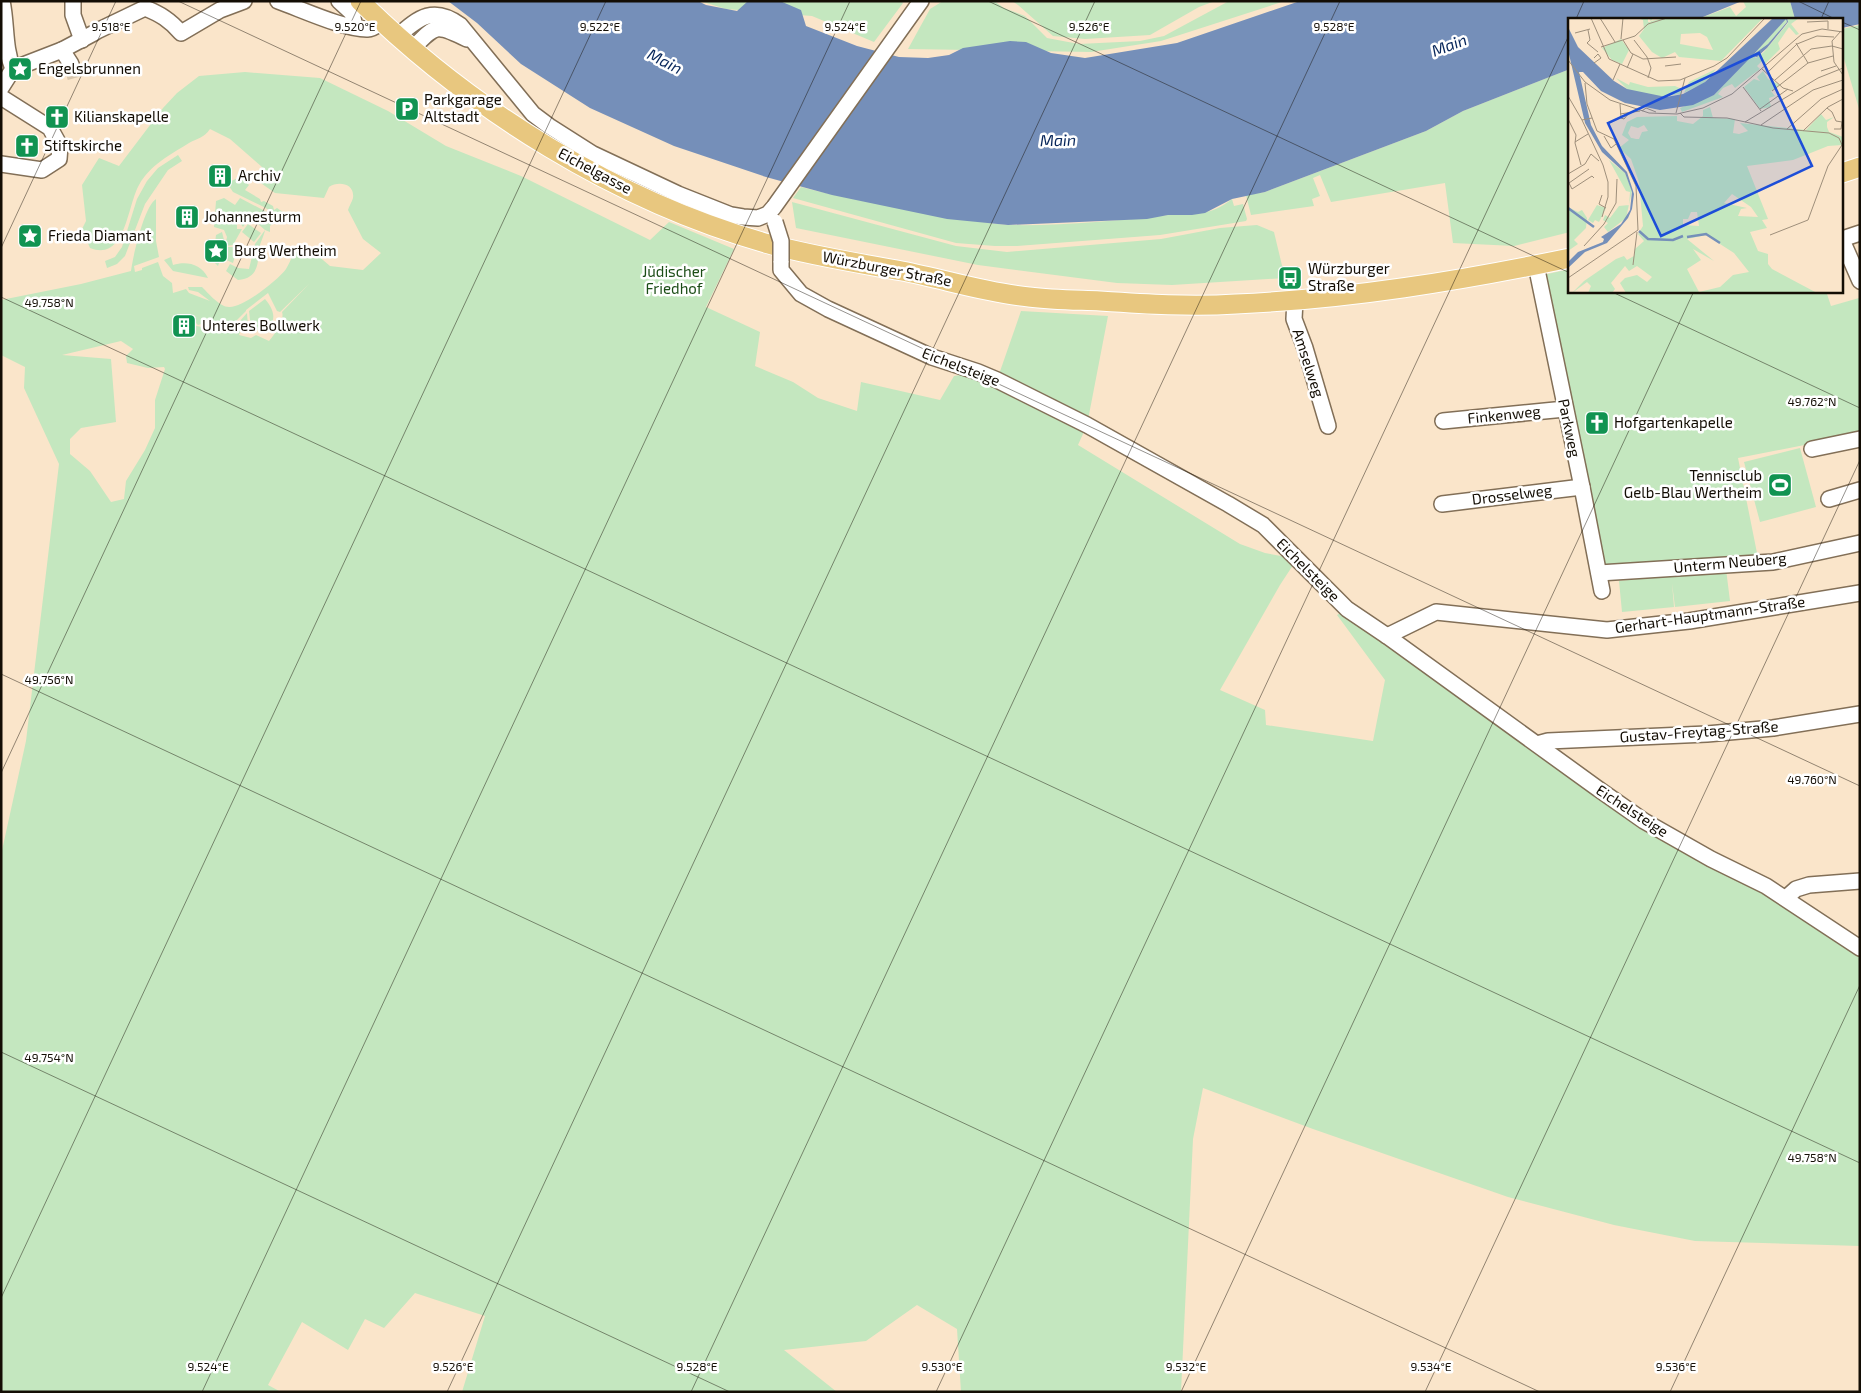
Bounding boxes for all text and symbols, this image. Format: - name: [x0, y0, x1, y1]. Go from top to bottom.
- inset map: [1568, 18, 1844, 292]
- text: 9.518°E: [91, 19, 131, 33]
- text: 9.520°E: [334, 19, 376, 33]
- text: 9.522°E: [580, 19, 621, 33]
- text: 9.524°E: [824, 19, 866, 33]
- text: 9.526°E: [1069, 19, 1110, 33]
- text: 9.528°E: [1313, 19, 1355, 33]
- water label: Main: [1428, 29, 1469, 60]
- water label: Main: [645, 44, 686, 77]
- place icon: Engelsbrunnen: [7, 56, 33, 82]
- place label: Engelsbrunnen: [38, 59, 141, 77]
- place label: Parkgarage Altstadt: [424, 90, 502, 125]
- parking icon: Parkgarage Altstadt: [394, 96, 420, 122]
- church icon: Kilianskapelle: [44, 104, 70, 130]
- place label: Kilianskapelle: [74, 107, 169, 125]
- water label: Main: [1040, 130, 1076, 149]
- church icon: Stiftskirche: [14, 133, 40, 159]
- place label: Stiftskirche: [44, 136, 122, 154]
- street label: Eichelgasse: [556, 143, 635, 197]
- building icon: Archiv: [207, 163, 233, 189]
- place label: Archiv: [238, 166, 281, 184]
- building icon: Johannesturm: [174, 204, 200, 230]
- place label: Johannesturm: [204, 207, 301, 225]
- place icon: Frieda Diamant: [17, 223, 43, 249]
- place label: Frieda Diamant: [48, 226, 152, 244]
- place icon: Burg Wertheim: [203, 238, 229, 264]
- place label: Burg Wertheim: [234, 241, 337, 259]
- street label: Würzburger Straße: [821, 247, 953, 289]
- place label: Würzburger Straße: [1308, 259, 1390, 294]
- park label: Jüdischer Friedhof: [642, 262, 706, 297]
- bus stop icon: Würzburger Straße: [1277, 265, 1303, 291]
- text: 49.758°N: [24, 295, 74, 309]
- building icon: Unteres Bollwerk: [171, 313, 197, 339]
- place label: Unteres Bollwerk: [202, 316, 320, 334]
- street label: Amselweg: [1289, 326, 1329, 400]
- street label: Eichelsteige: [920, 343, 1003, 389]
- text: 49.762°N: [1787, 394, 1837, 408]
- street label: Parkweg: [1555, 397, 1585, 459]
- street label: Finkenweg: [1466, 401, 1542, 427]
- church icon: Hofgartenkapelle: [1584, 410, 1610, 436]
- place label: Hofgartenkapelle: [1614, 413, 1733, 431]
- place label: Tennisclub Gelb-Blau Wertheim: [1624, 466, 1762, 501]
- sports icon: Tennisclub Gelb-Blau Wertheim: [1767, 472, 1793, 498]
- street label: Drosselweg: [1471, 480, 1554, 508]
- street label: Eichelsteige: [1273, 534, 1344, 605]
- street label: Unterm Neuberg: [1673, 548, 1788, 576]
- street label: Gerhart-Hauptmann-Straße: [1614, 592, 1806, 636]
- text: 49.756°N: [25, 672, 73, 686]
- street label: Gustav-Freytag-Straße: [1619, 716, 1779, 746]
- text: 49.760°N: [1787, 772, 1837, 786]
- street label: Eichelsteige: [1593, 780, 1672, 840]
- text: 49.754°N: [24, 1050, 74, 1064]
- text: 49.758°N: [1787, 1150, 1837, 1164]
- text: 9.524°E: [187, 1359, 229, 1373]
- text: 9.526°E: [433, 1359, 474, 1373]
- text: 9.528°E: [676, 1359, 718, 1373]
- text: 9.530°E: [921, 1359, 963, 1373]
- text: 9.532°E: [1166, 1359, 1207, 1373]
- text: 9.534°E: [1410, 1359, 1452, 1373]
- text: 9.536°E: [1656, 1359, 1697, 1373]

